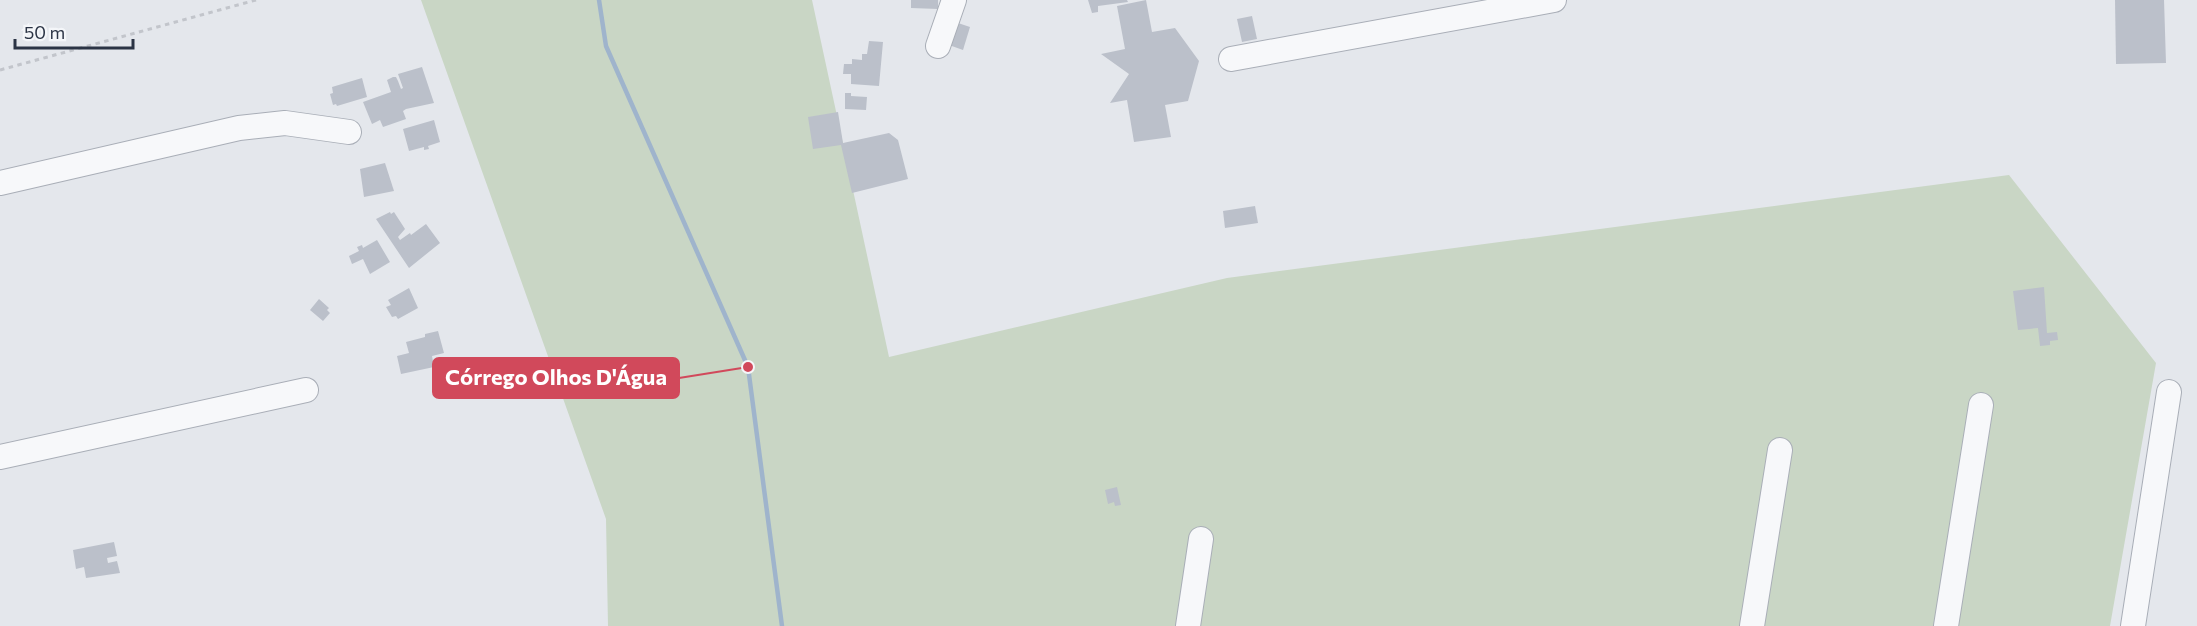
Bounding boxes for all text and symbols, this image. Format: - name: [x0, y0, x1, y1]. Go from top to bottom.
- scale bar: [15, 12, 134, 50]
- text: 50 m: [24, 21, 65, 43]
- callout: Córrego Olhos D'Água: [433, 358, 679, 398]
- text: Córrego Olhos D'Água: [445, 363, 667, 390]

